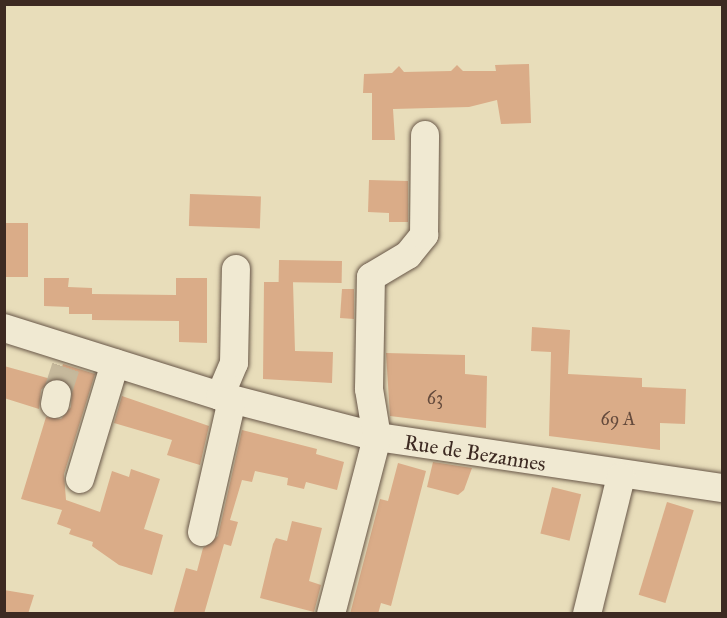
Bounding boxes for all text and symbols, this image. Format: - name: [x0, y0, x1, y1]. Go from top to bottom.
- house number: 63: [427, 387, 443, 409]
- house number: 69 A: [601, 408, 635, 430]
- street label: Rue de Bezannes: [402, 429, 548, 477]

